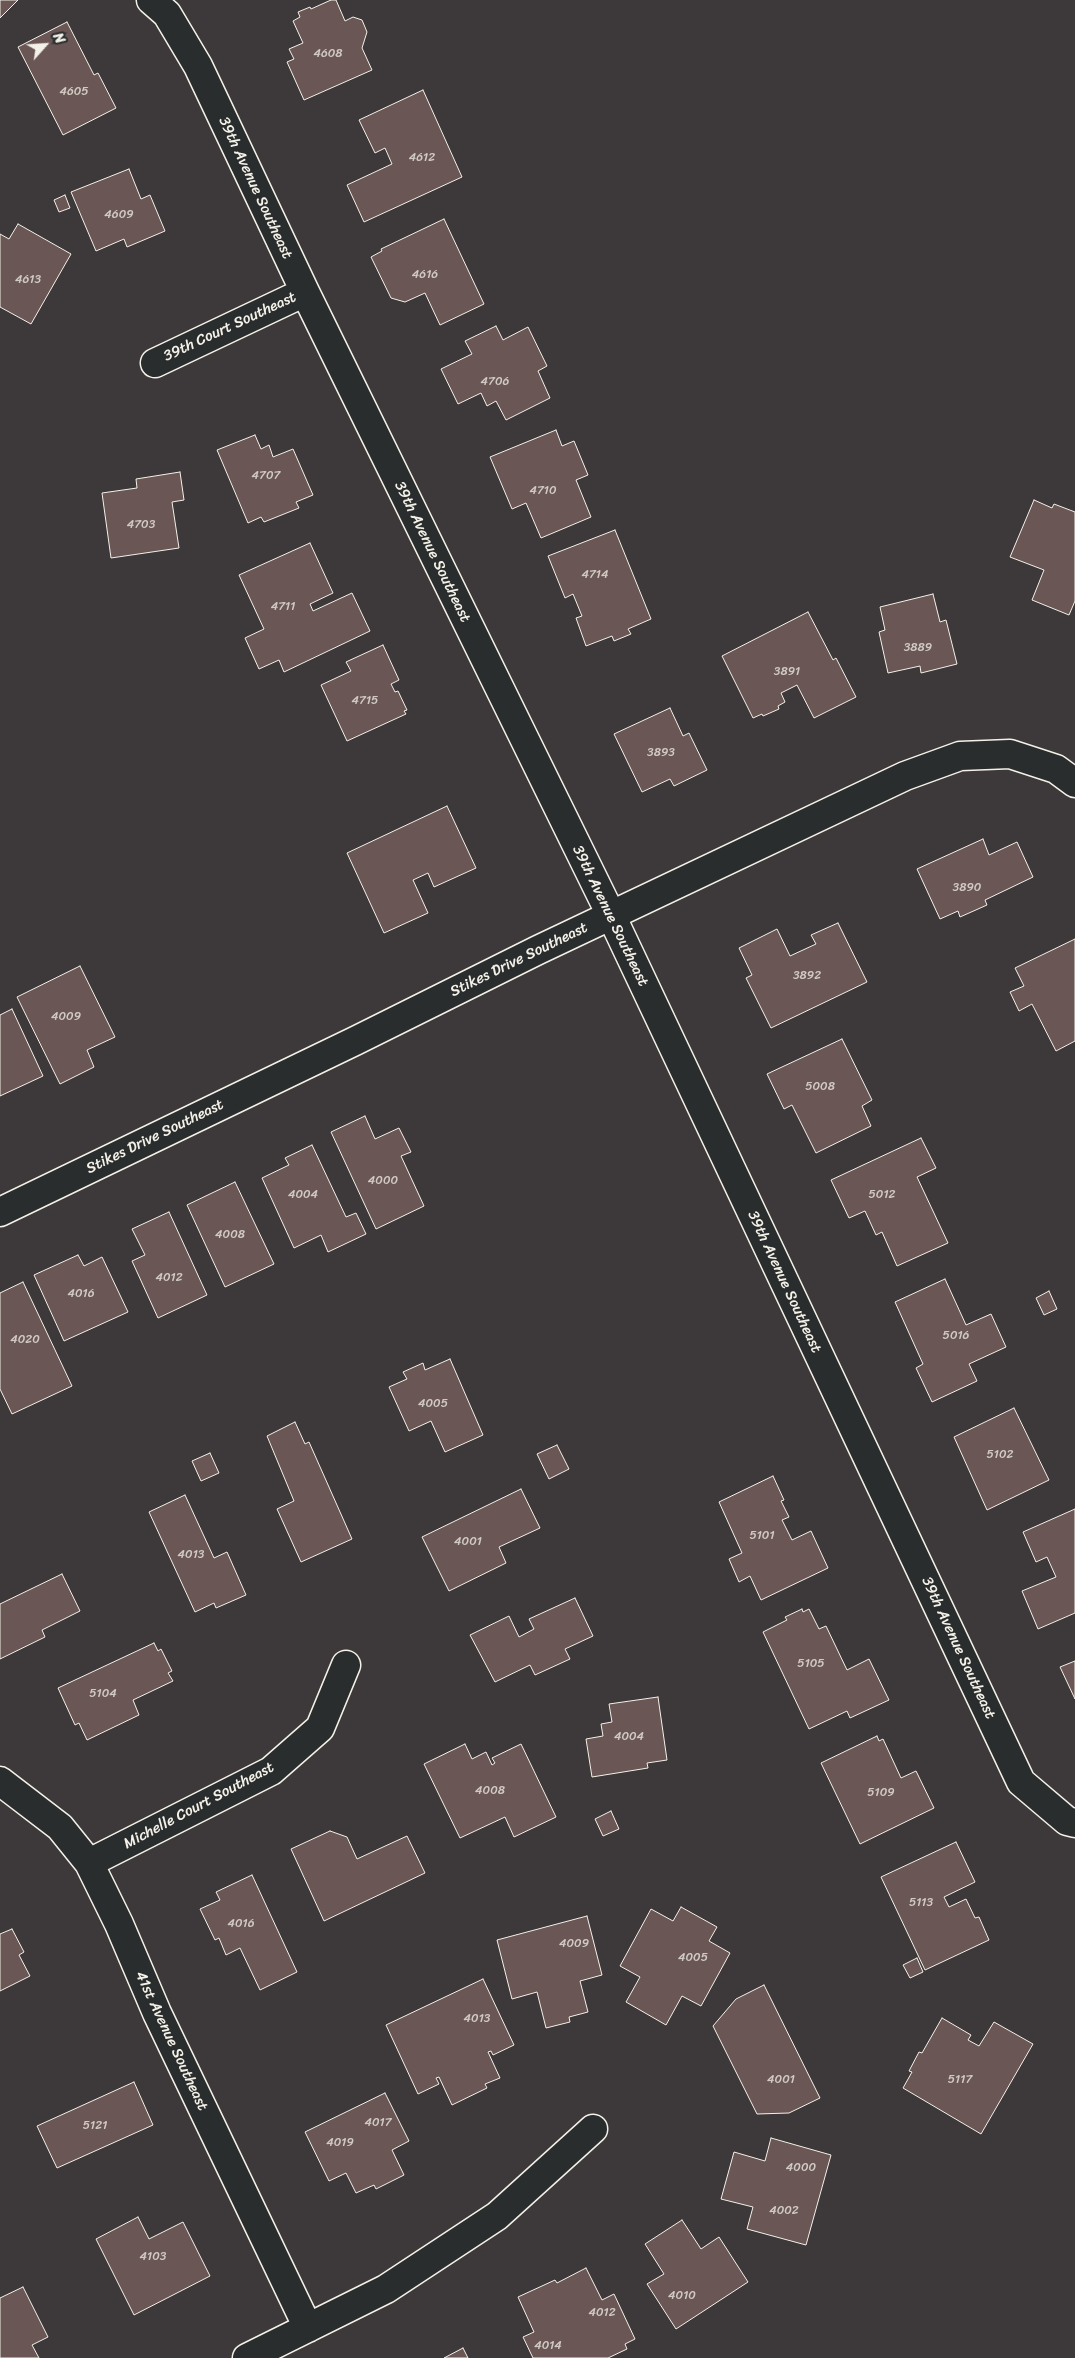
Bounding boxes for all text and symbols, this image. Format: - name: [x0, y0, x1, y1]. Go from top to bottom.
- north arrow: [20, 20, 70, 70]
- text: N: [46, 28, 72, 48]
- house number: 4608: [313, 47, 343, 61]
- house number: 4605: [59, 85, 89, 99]
- street label: 39th Avenue Southeast: [214, 114, 296, 262]
- house number: 4612: [409, 151, 435, 165]
- house number: 4609: [104, 208, 134, 222]
- house number: 4616: [412, 268, 438, 282]
- house number: 4613: [15, 273, 41, 287]
- street label: 39th Court Southeast: [161, 288, 299, 366]
- house number: 4706: [481, 375, 509, 389]
- house number: 4707: [252, 469, 280, 483]
- street label: 39th Avenue Southeast: [390, 479, 474, 625]
- house number: 4710: [529, 484, 557, 498]
- house number: 4703: [127, 518, 155, 532]
- house number: 4714: [582, 568, 608, 582]
- house number: 4711: [271, 600, 295, 614]
- house number: 3889: [904, 641, 932, 655]
- house number: 3891: [774, 665, 800, 679]
- house number: 4715: [352, 694, 378, 708]
- house number: 3893: [647, 746, 675, 760]
- street label: 39th Avenue Southeast: [568, 843, 652, 989]
- house number: 3890: [953, 881, 981, 895]
- street label: Stikes Drive Southeast: [447, 919, 591, 1001]
- house number: 3892: [793, 969, 821, 983]
- house number: 4009: [51, 1010, 81, 1024]
- house number: 5008: [805, 1080, 835, 1094]
- street label: Stikes Drive Southeast: [83, 1096, 227, 1178]
- house number: 4000: [368, 1174, 398, 1188]
- house number: 4004: [288, 1188, 318, 1202]
- house number: 5012: [869, 1188, 895, 1202]
- street label: 39th Avenue Southeast: [743, 1208, 825, 1356]
- house number: 4008: [215, 1228, 245, 1242]
- house number: 4012: [155, 1271, 183, 1285]
- house number: 4016: [67, 1287, 95, 1301]
- house number: 5016: [943, 1329, 969, 1343]
- house number: 4020: [10, 1333, 40, 1347]
- house number: 4005: [418, 1397, 448, 1411]
- house number: 5102: [987, 1448, 1013, 1462]
- house number: 5101: [749, 1529, 775, 1543]
- house number: 4001: [454, 1535, 482, 1549]
- house number: 4013: [178, 1548, 204, 1562]
- street label: 39th Avenue Southeast: [917, 1574, 999, 1722]
- house number: 5105: [797, 1657, 825, 1671]
- house number: 5104: [89, 1687, 117, 1701]
- house number: 4004: [614, 1730, 644, 1744]
- street label: Michelle Court Southeast: [121, 1759, 277, 1853]
- house number: 4008: [475, 1784, 505, 1798]
- house number: 5109: [867, 1786, 895, 1800]
- house number: 5113: [909, 1896, 933, 1910]
- house number: 4016: [227, 1917, 255, 1931]
- house number: 4009: [559, 1937, 589, 1951]
- house number: 4005: [678, 1951, 708, 1965]
- street label: 41st Avenue Southeast: [131, 1968, 211, 2114]
- house number: 4013: [464, 2012, 490, 2026]
- house number: 4001: [767, 2073, 795, 2087]
- house number: 5117: [948, 2073, 972, 2087]
- house number: 4017: [364, 2116, 392, 2130]
- house number: 5121: [83, 2119, 107, 2133]
- house number: 4019: [326, 2136, 354, 2150]
- house number: 4000: [786, 2161, 816, 2175]
- house number: 4002: [769, 2204, 799, 2218]
- house number: 4103: [140, 2250, 166, 2264]
- house number: 4010: [668, 2289, 696, 2303]
- house number: 4012: [588, 2306, 616, 2320]
- house number: 4014: [534, 2339, 562, 2353]

